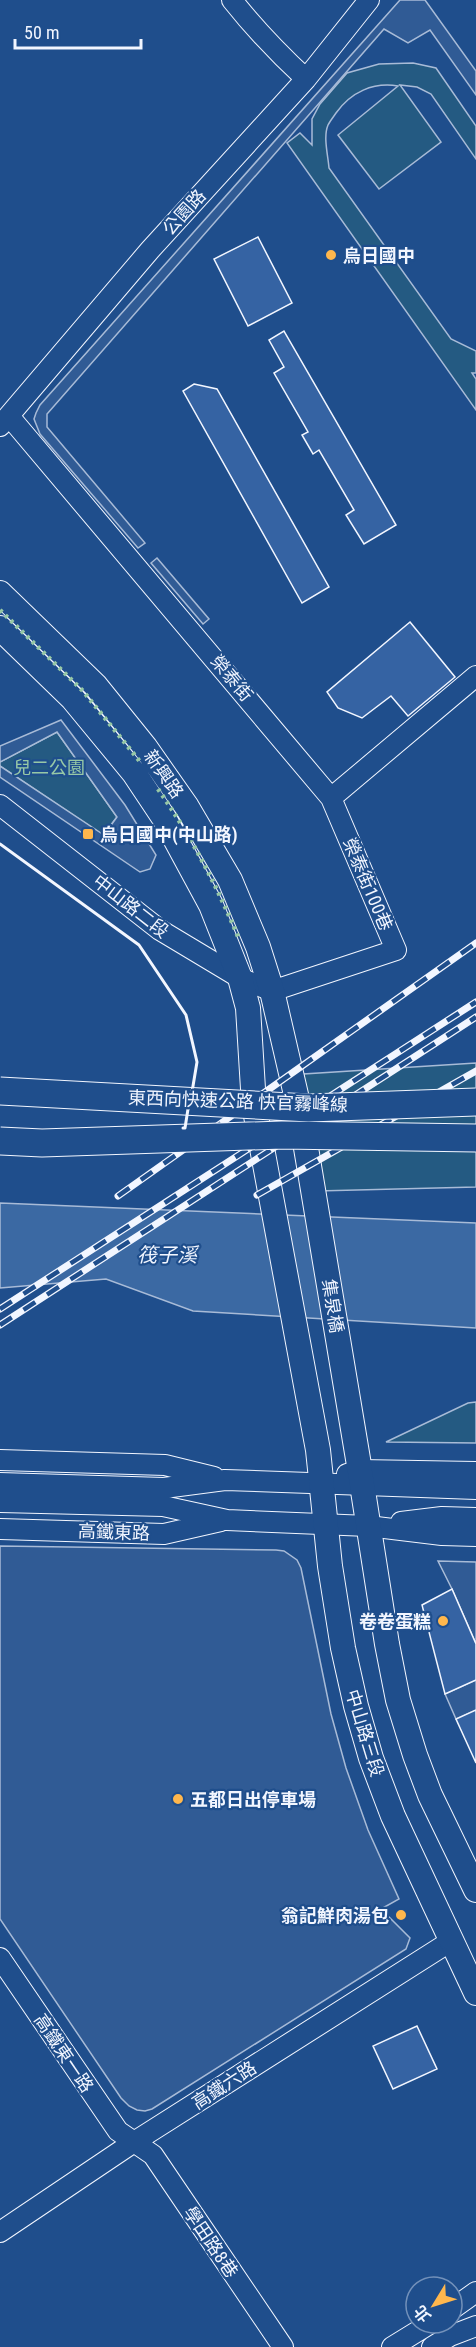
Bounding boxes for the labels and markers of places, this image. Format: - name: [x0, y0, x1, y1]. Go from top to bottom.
- place label: 烏日國中: [343, 245, 415, 266]
- marker: 烏日國中: [324, 248, 338, 262]
- place label: 烏日國中(中山路): [100, 824, 238, 846]
- marker: 烏日國中(中山路): [81, 827, 95, 841]
- place label: 卷卷蛋糕: [359, 1611, 431, 1632]
- marker: 卷卷蛋糕: [436, 1614, 450, 1628]
- place label: 五都日出停車場: [190, 1789, 316, 1810]
- marker: 五都日出停車場: [171, 1792, 185, 1806]
- place label: 翁記鮮肉湯包: [281, 1905, 389, 1926]
- marker: 翁記鮮肉湯包: [394, 1908, 408, 1922]

